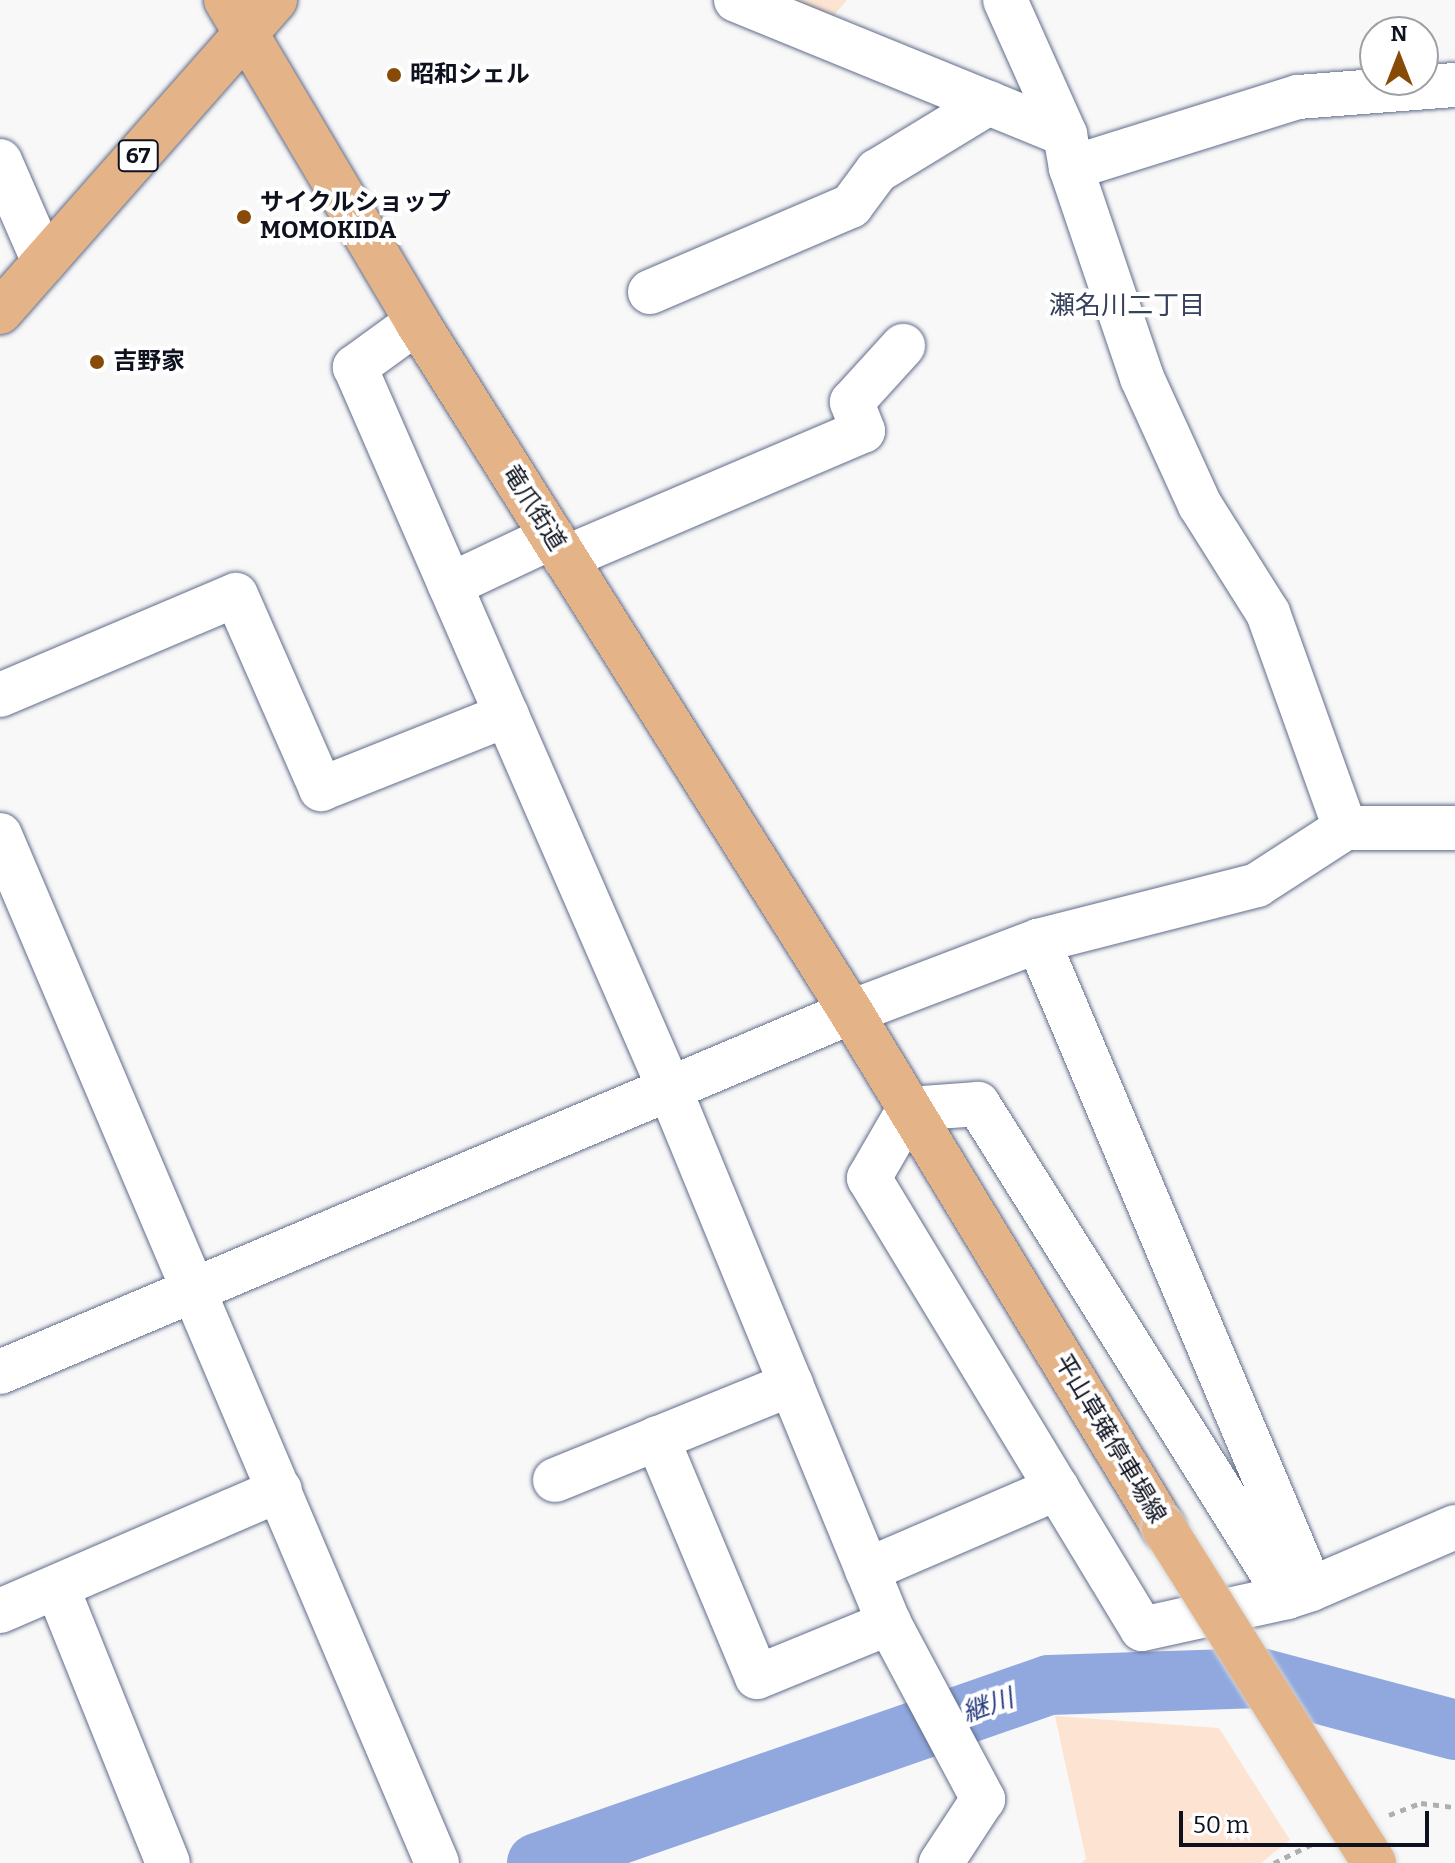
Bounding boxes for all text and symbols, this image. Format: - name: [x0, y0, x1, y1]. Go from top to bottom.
- north arrow: [1359, 16, 1439, 96]
- text: N: [1391, 20, 1407, 47]
- place label: 昭和シェル: [410, 61, 530, 89]
- marker: 昭和シェル: [385, 66, 403, 84]
- road number: 67: [116, 138, 160, 174]
- place label: サイクルショップ MOMOKIDA: [260, 189, 452, 245]
- marker: サイクルショップ MOMOKIDA: [235, 208, 253, 226]
- district label: 瀬名川二丁目: [1049, 290, 1205, 322]
- place label: 吉野家: [113, 348, 185, 376]
- marker: 吉野家: [88, 353, 106, 371]
- street label: 竜爪街道: [496, 460, 572, 556]
- street label: 平山草薙停車場線: [1048, 1349, 1172, 1529]
- water label: 継川: [958, 1683, 1018, 1729]
- scale bar: [1183, 1795, 1433, 1845]
- text: 50 m: [1193, 1811, 1249, 1839]

